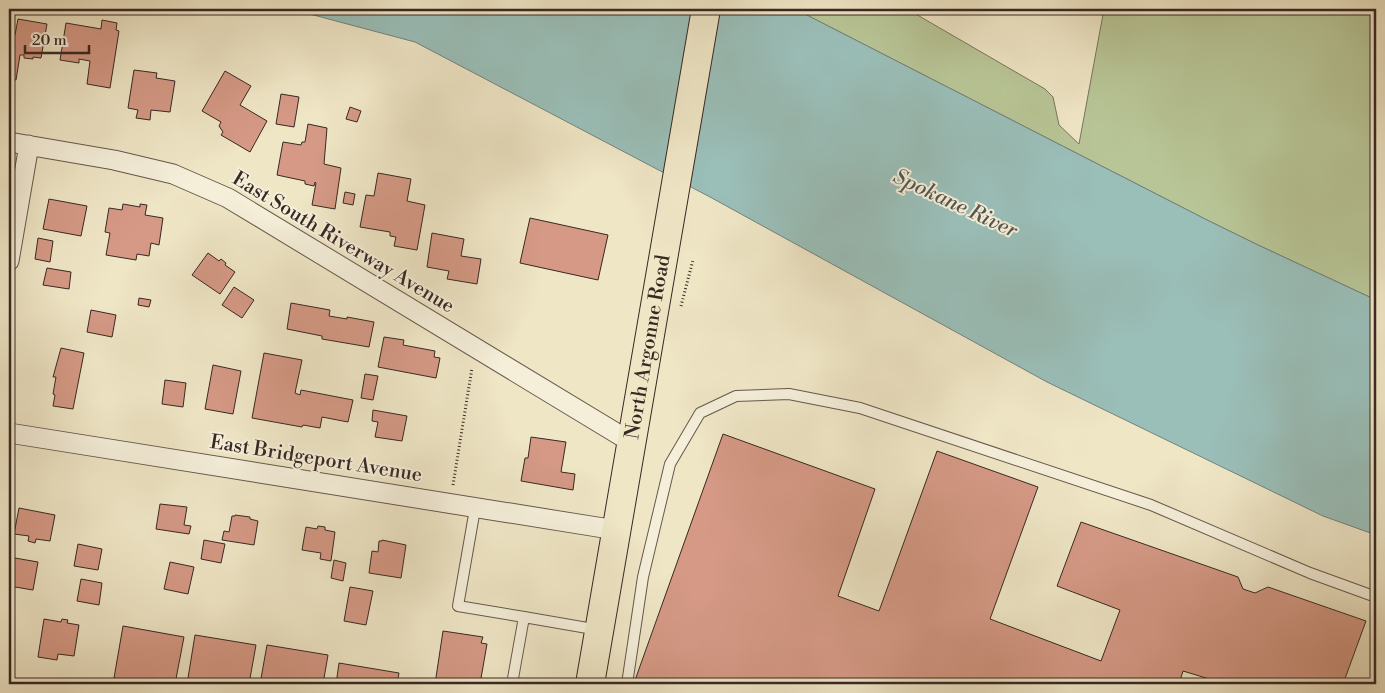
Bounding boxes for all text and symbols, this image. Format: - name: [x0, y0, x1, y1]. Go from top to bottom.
- scale bar: [25, 22, 89, 54]
- text: 20 m: [32, 31, 67, 50]
- water label: Spokane River: [889, 164, 1022, 245]
- street label: East South Riverway Avenue: [227, 167, 459, 319]
- street label: North Argonne Road: [620, 252, 676, 441]
- street label: East Bridgeport Avenue: [208, 430, 424, 488]

